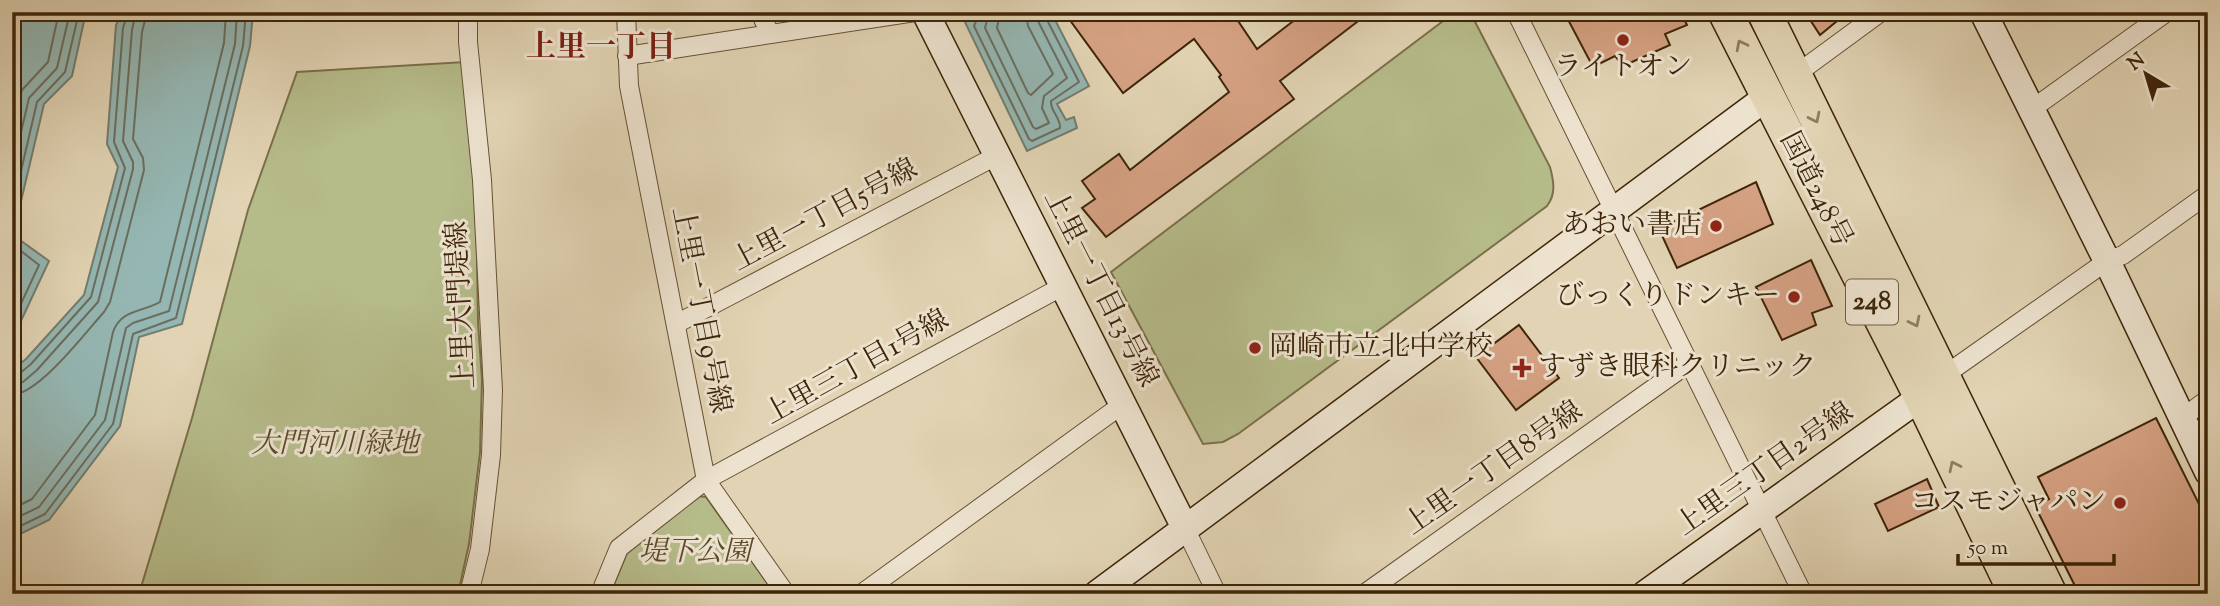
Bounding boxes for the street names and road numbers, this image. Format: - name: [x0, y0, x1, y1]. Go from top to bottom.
- street label: 国道248号: [1769, 125, 1861, 255]
- street label: 上里一丁目5号線: [725, 150, 925, 282]
- street label: 上里一丁目13号線: [1033, 183, 1167, 395]
- street label: 上里一丁目9号線: [660, 203, 740, 417]
- street label: 上里大門堤線: [438, 220, 486, 390]
- road number: 248: [1846, 280, 1898, 324]
- street label: 上里三丁目1号線: [757, 301, 957, 435]
- street label: 上里一丁目8号線: [1397, 392, 1591, 546]
- street label: 上里三丁目2号線: [1668, 394, 1862, 546]

